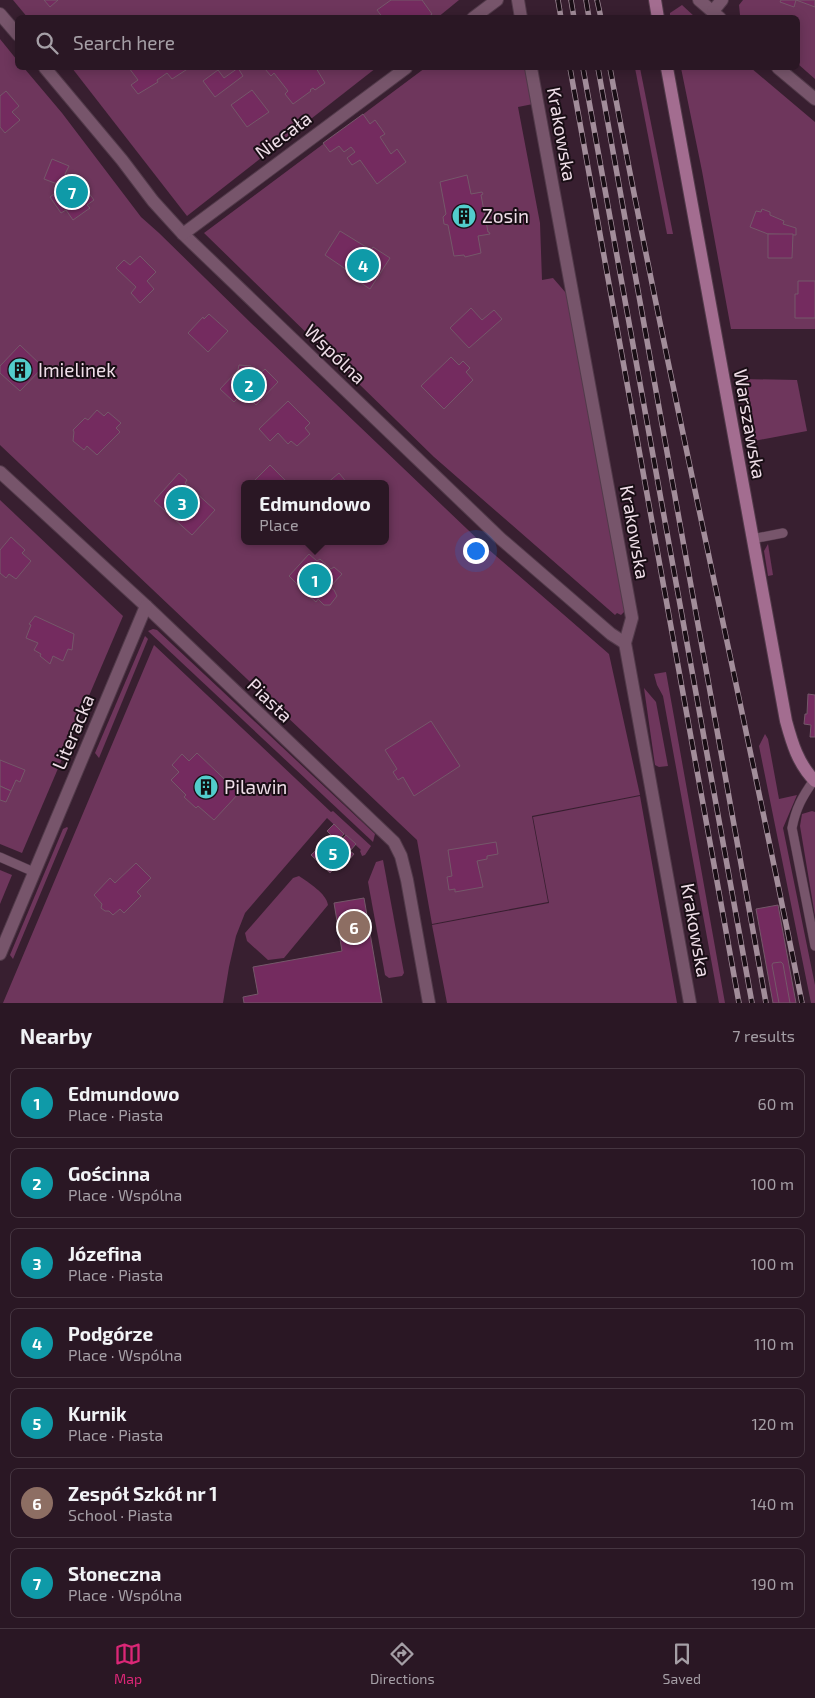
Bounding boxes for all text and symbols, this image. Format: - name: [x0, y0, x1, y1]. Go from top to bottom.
- search box: [15, 15, 800, 70]
- icon: search: [33, 29, 61, 57]
- text: Search here: [73, 31, 175, 54]
- street label: Krakowska: [543, 85, 582, 183]
- street label: Niecała: [250, 106, 315, 163]
- pin: 7: [56, 173, 88, 211]
- building icon: Zosin: [451, 203, 477, 229]
- place label: Zosin: [482, 204, 529, 227]
- pin: 4: [347, 246, 379, 284]
- street label: Wspólna: [300, 319, 371, 388]
- building icon: Imielinek: [7, 357, 33, 383]
- place label: Imielinek: [38, 358, 116, 381]
- pin: 2: [233, 366, 265, 404]
- street label: Warszawska: [730, 367, 771, 481]
- popup: [241, 480, 389, 545]
- street label: Krakowska: [616, 483, 655, 581]
- pin: 3: [166, 484, 198, 522]
- text: Edmundowo: [259, 492, 371, 515]
- text: Place: [259, 515, 299, 534]
- your location: [463, 538, 489, 564]
- pin: 1: [299, 561, 331, 599]
- street label: Piasta: [243, 673, 298, 727]
- street label: Literacka: [46, 691, 99, 773]
- building icon: Pilawin: [193, 774, 219, 800]
- place label: Pilawin: [224, 775, 287, 798]
- pin: 5: [317, 834, 349, 872]
- street label: Krakowska: [677, 881, 716, 979]
- pin: 6: [338, 908, 370, 946]
- text: Nearby: [20, 1023, 92, 1048]
- text: 7 results: [732, 1026, 795, 1045]
- text: Edmundowo: [68, 1082, 179, 1105]
- text: 1: [34, 1094, 40, 1113]
- text: 60 m: [758, 1094, 794, 1113]
- text: Place · Piasta: [68, 1105, 163, 1124]
- text: Gościnna: [68, 1162, 150, 1185]
- text: 2: [32, 1174, 42, 1193]
- text: 100 m: [751, 1174, 794, 1193]
- text: Place · Wspólna: [68, 1185, 182, 1204]
- text: Józefina: [68, 1242, 142, 1265]
- text: 3: [32, 1254, 42, 1273]
- text: 100 m: [751, 1254, 794, 1273]
- text: Place · Piasta: [68, 1265, 163, 1284]
- text: Podgórze: [68, 1322, 153, 1345]
- text: 4: [32, 1334, 42, 1353]
- text: 110 m: [754, 1334, 794, 1353]
- text: Place · Wspólna: [68, 1345, 182, 1364]
- text: Kurnik: [68, 1402, 127, 1425]
- text: 5: [33, 1414, 41, 1433]
- text: 120 m: [751, 1414, 794, 1433]
- text: Place · Piasta: [68, 1425, 163, 1444]
- text: Zespół Szkół nr 1: [68, 1482, 218, 1505]
- text: 6: [32, 1494, 42, 1513]
- text: 140 m: [751, 1494, 794, 1513]
- text: School · Piasta: [68, 1505, 173, 1524]
- text: Słoneczna: [68, 1562, 161, 1585]
- text: 7: [33, 1574, 41, 1593]
- text: 190 m: [751, 1574, 794, 1593]
- text: Place · Wspólna: [68, 1585, 182, 1604]
- tab: Map: [114, 1640, 142, 1687]
- tab: Directions: [370, 1640, 435, 1687]
- tab: Saved: [663, 1640, 701, 1687]

